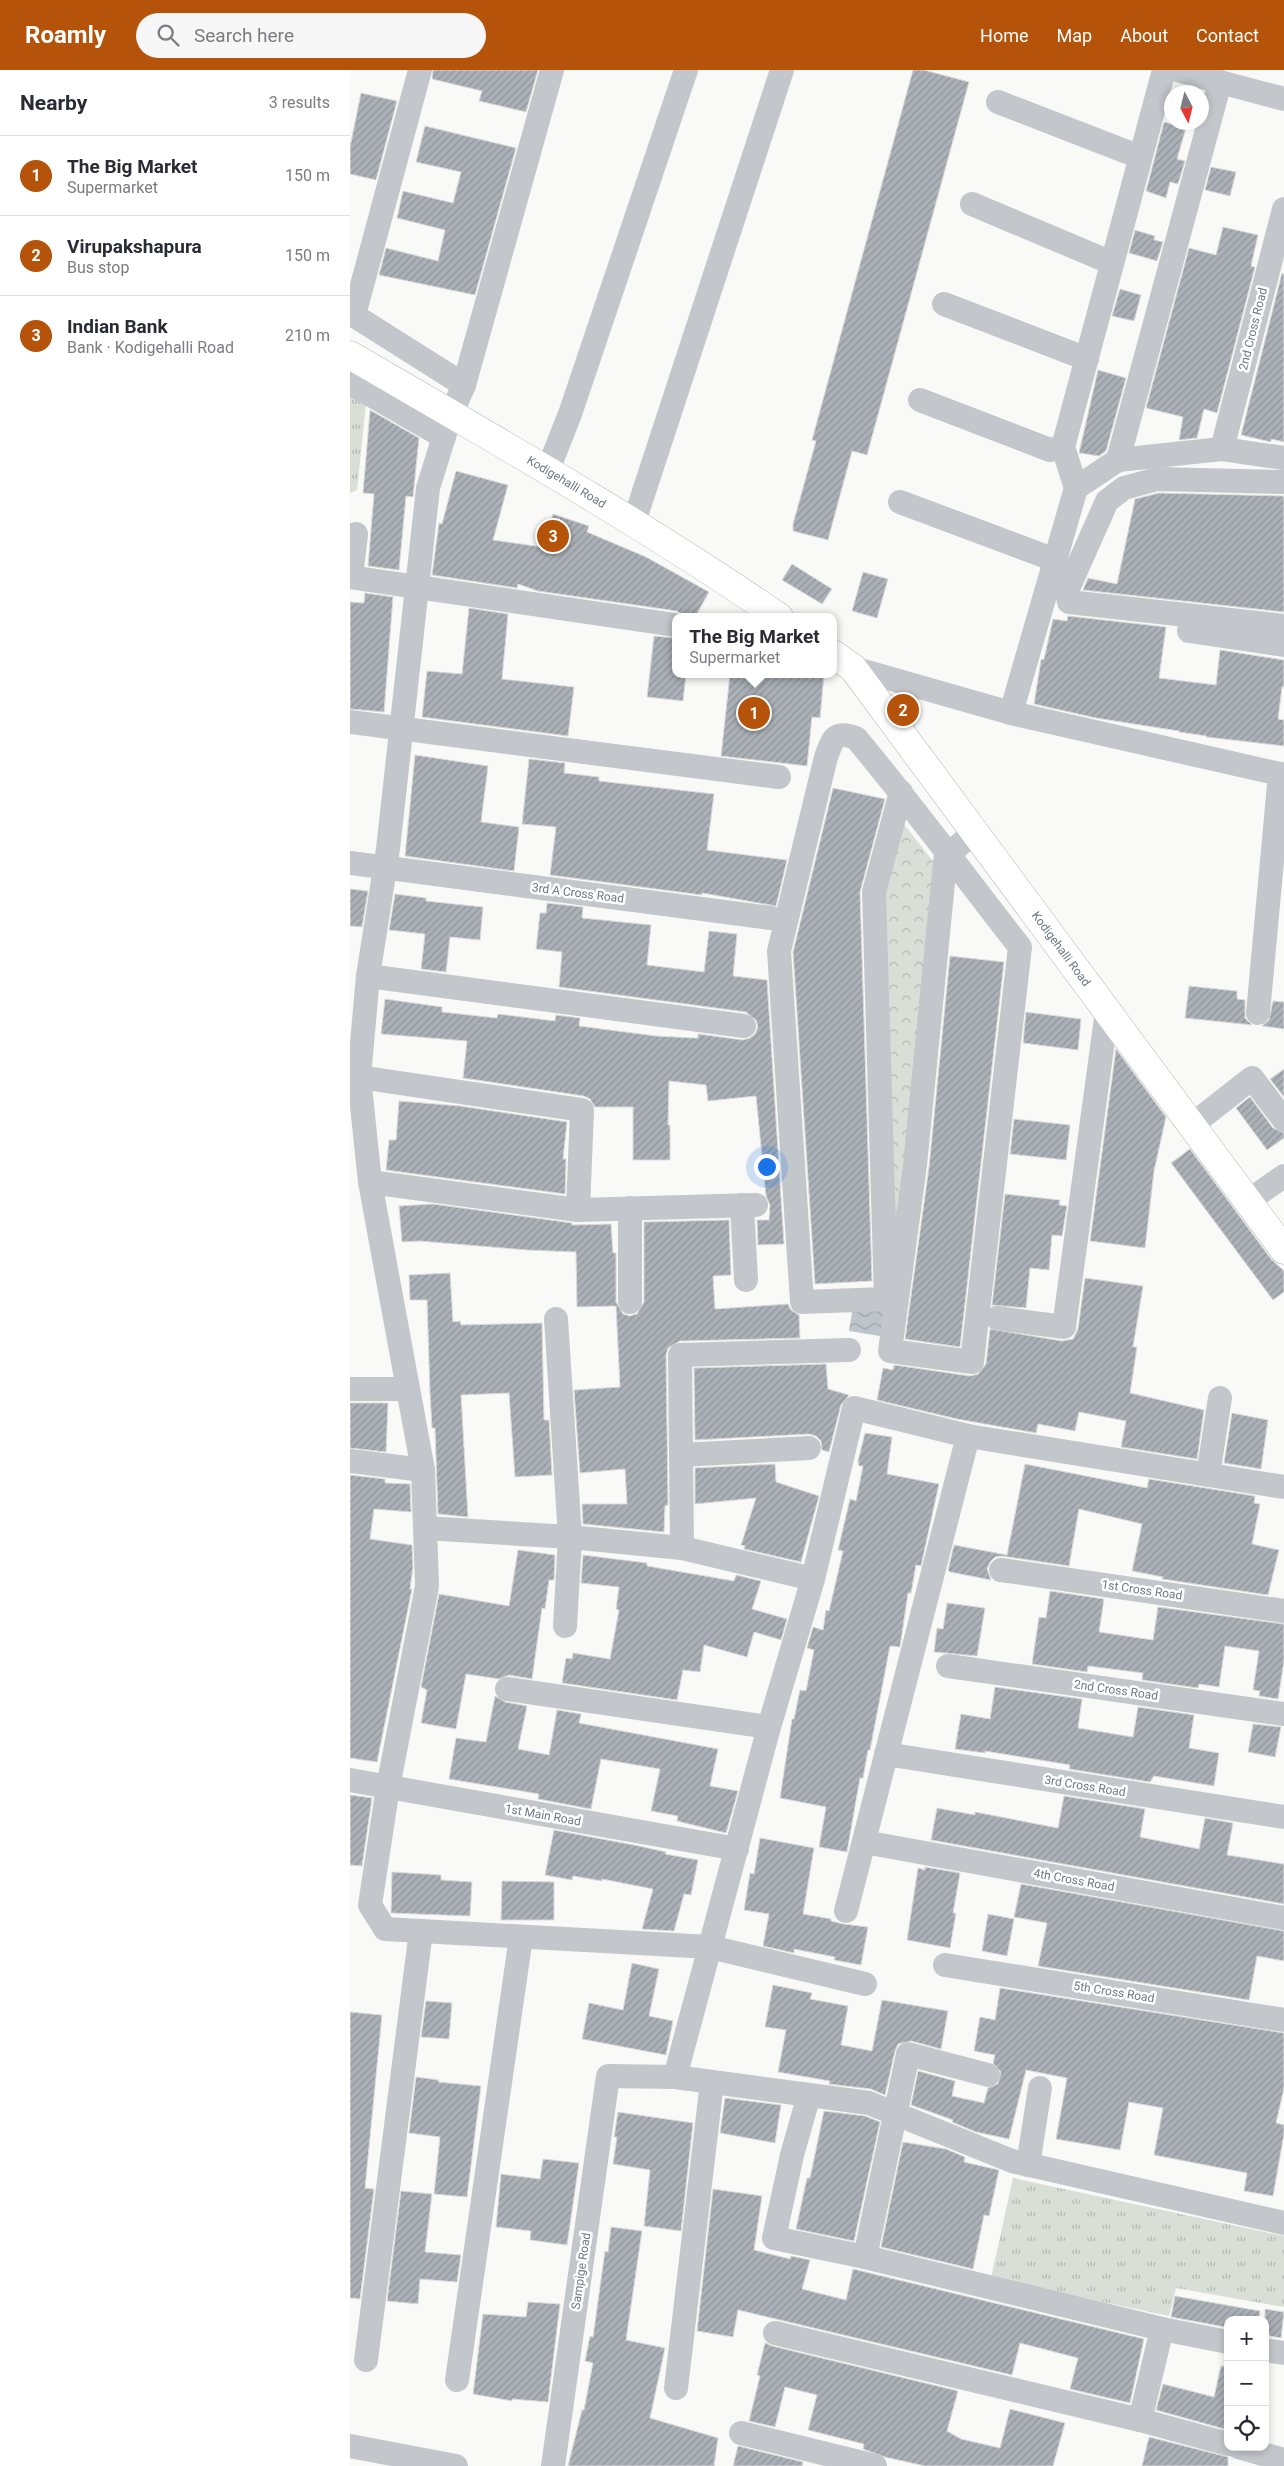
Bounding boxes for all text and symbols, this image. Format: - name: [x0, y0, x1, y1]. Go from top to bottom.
- search box: [136, 13, 486, 58]
- text: Roamly: [25, 21, 106, 49]
- icon: search: [154, 21, 182, 49]
- text: Search here: [194, 24, 294, 47]
- text: Home: [980, 25, 1029, 46]
- text: Map: [1057, 25, 1092, 46]
- text: About: [1120, 25, 1168, 46]
- text: Contact: [1196, 25, 1259, 46]
- north arrow: [1164, 85, 1209, 130]
- text: Nearby: [20, 91, 87, 115]
- text: 3 results: [269, 93, 330, 112]
- text: The Big Market: [67, 155, 198, 178]
- text: 1: [31, 166, 41, 185]
- text: 150 m: [285, 166, 330, 185]
- text: Supermarket: [67, 178, 158, 197]
- text: Virupakshapura: [67, 235, 202, 258]
- text: 2: [31, 246, 41, 265]
- text: 150 m: [285, 246, 330, 265]
- text: Bus stop: [67, 258, 129, 277]
- street label: 2nd Cross Road: [1236, 286, 1270, 372]
- text: Indian Bank: [67, 315, 168, 338]
- text: 3: [31, 326, 41, 345]
- text: 210 m: [285, 326, 330, 345]
- text: Bank · Kodigehalli Road: [67, 338, 234, 357]
- street label: Kodigehalli Road: [525, 453, 609, 511]
- pin: 3: [537, 517, 569, 555]
- popup: [672, 613, 837, 678]
- text: The Big Market: [689, 625, 820, 648]
- text: Supermarket: [689, 648, 780, 667]
- pin: 2: [887, 691, 919, 729]
- pin: 1: [738, 694, 770, 732]
- street label: 3rd A Cross Road: [531, 880, 625, 906]
- street label: Kodigehalli Road: [1029, 909, 1093, 989]
- your location: [754, 1154, 780, 1180]
- street label: 1st Cross Road: [1101, 1577, 1183, 1603]
- street label: 2nd Cross Road: [1073, 1677, 1159, 1703]
- street label: 3rd Cross Road: [1043, 1773, 1127, 1799]
- street label: 1st Main Road: [504, 1801, 582, 1829]
- street label: 4th Cross Road: [1033, 1866, 1115, 1894]
- street label: 5th Cross Road: [1073, 1979, 1155, 2005]
- street label: Sampige Road: [569, 2232, 593, 2310]
- map controls: [1224, 2316, 1269, 2451]
- button: +: [1224, 2316, 1269, 2361]
- button: −: [1224, 2361, 1269, 2406]
- button: locate: [1224, 2406, 1269, 2451]

